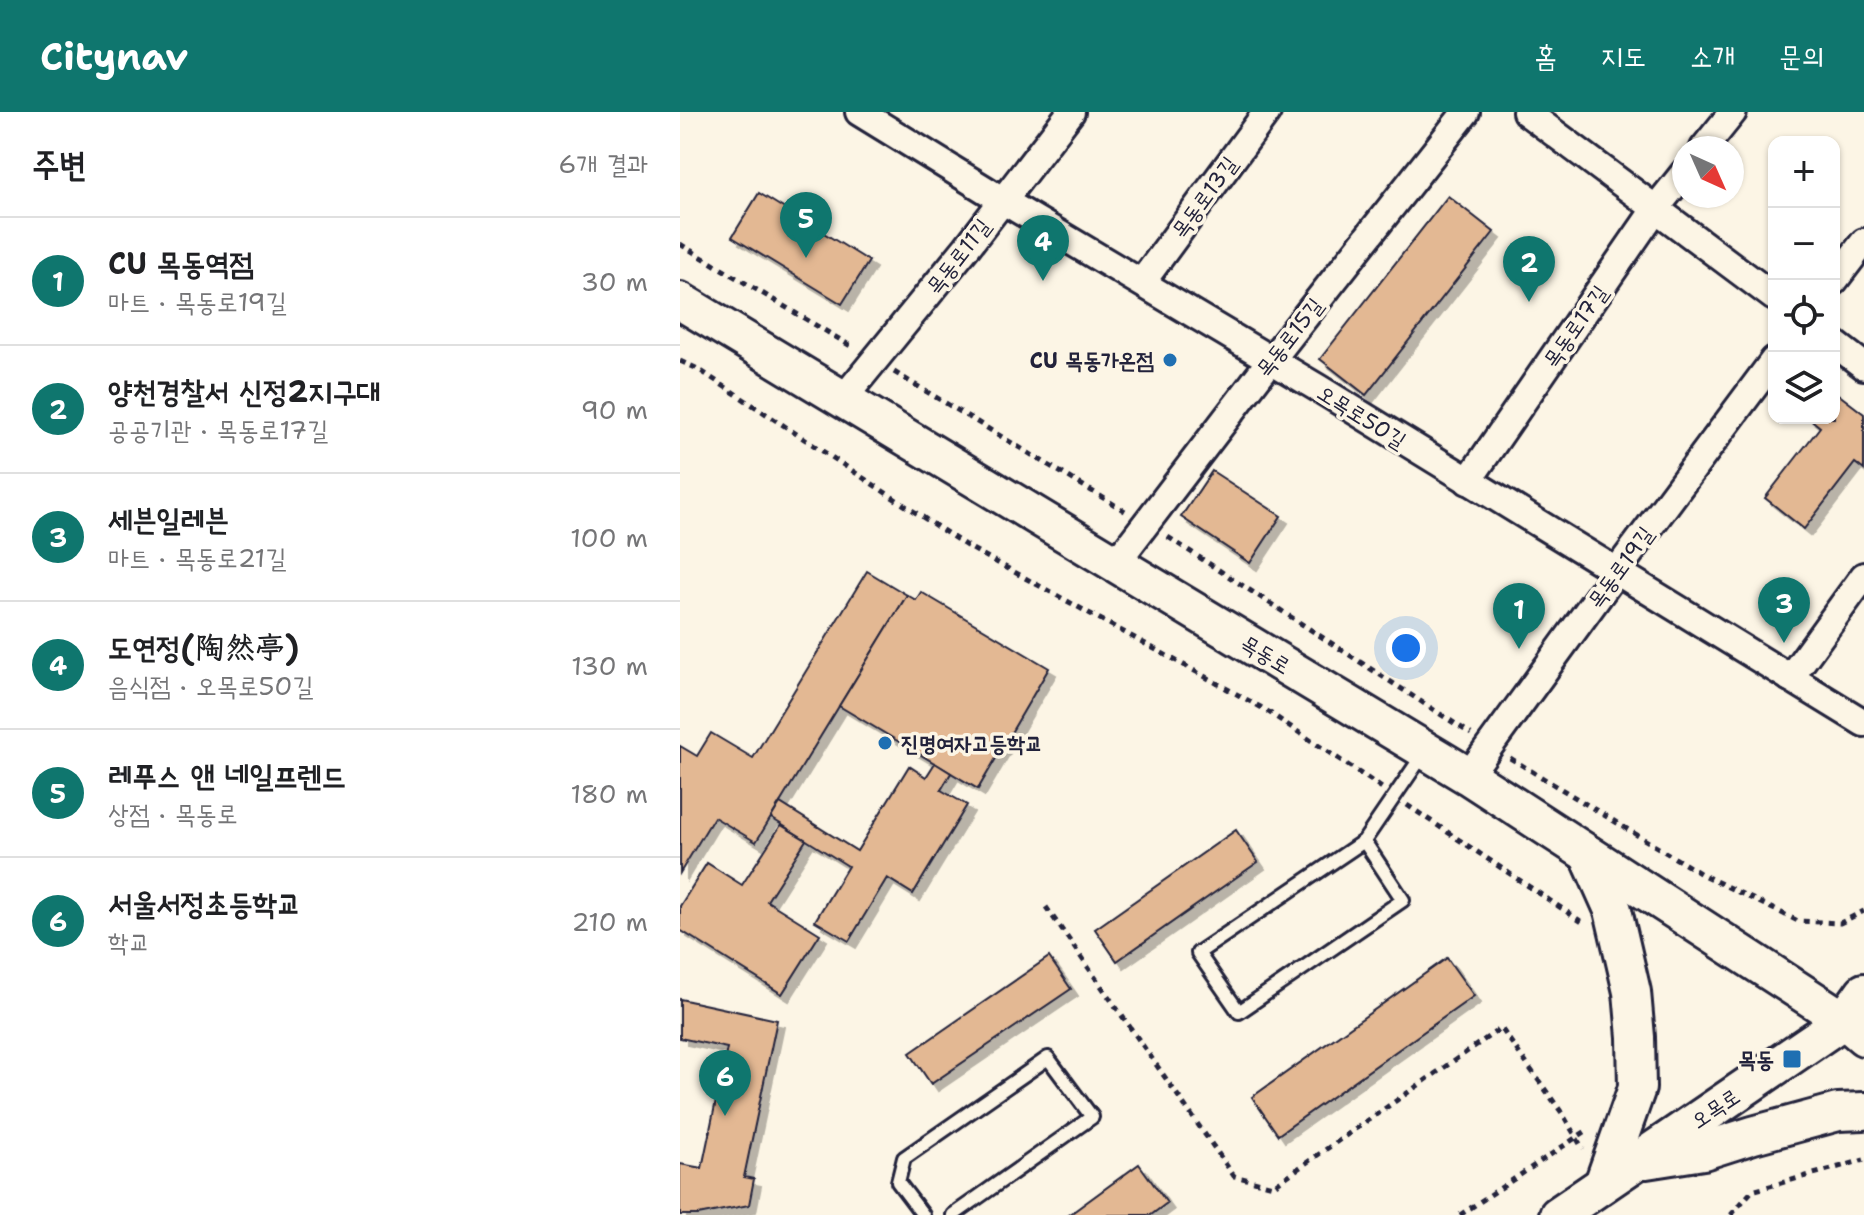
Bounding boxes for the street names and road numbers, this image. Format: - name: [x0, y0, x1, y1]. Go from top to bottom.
- street label: 목동로13길: [1165, 150, 1244, 244]
- street label: 목동로11길: [920, 212, 997, 300]
- street label: 목동로17길: [1536, 279, 1614, 373]
- street label: 목동로15길: [1249, 291, 1330, 383]
- street label: 오목로50길: [1312, 378, 1412, 455]
- street label: 목동로19길: [1581, 520, 1660, 614]
- street label: 목동로: [1236, 628, 1296, 681]
- street label: 오목로: [1685, 1082, 1745, 1135]

